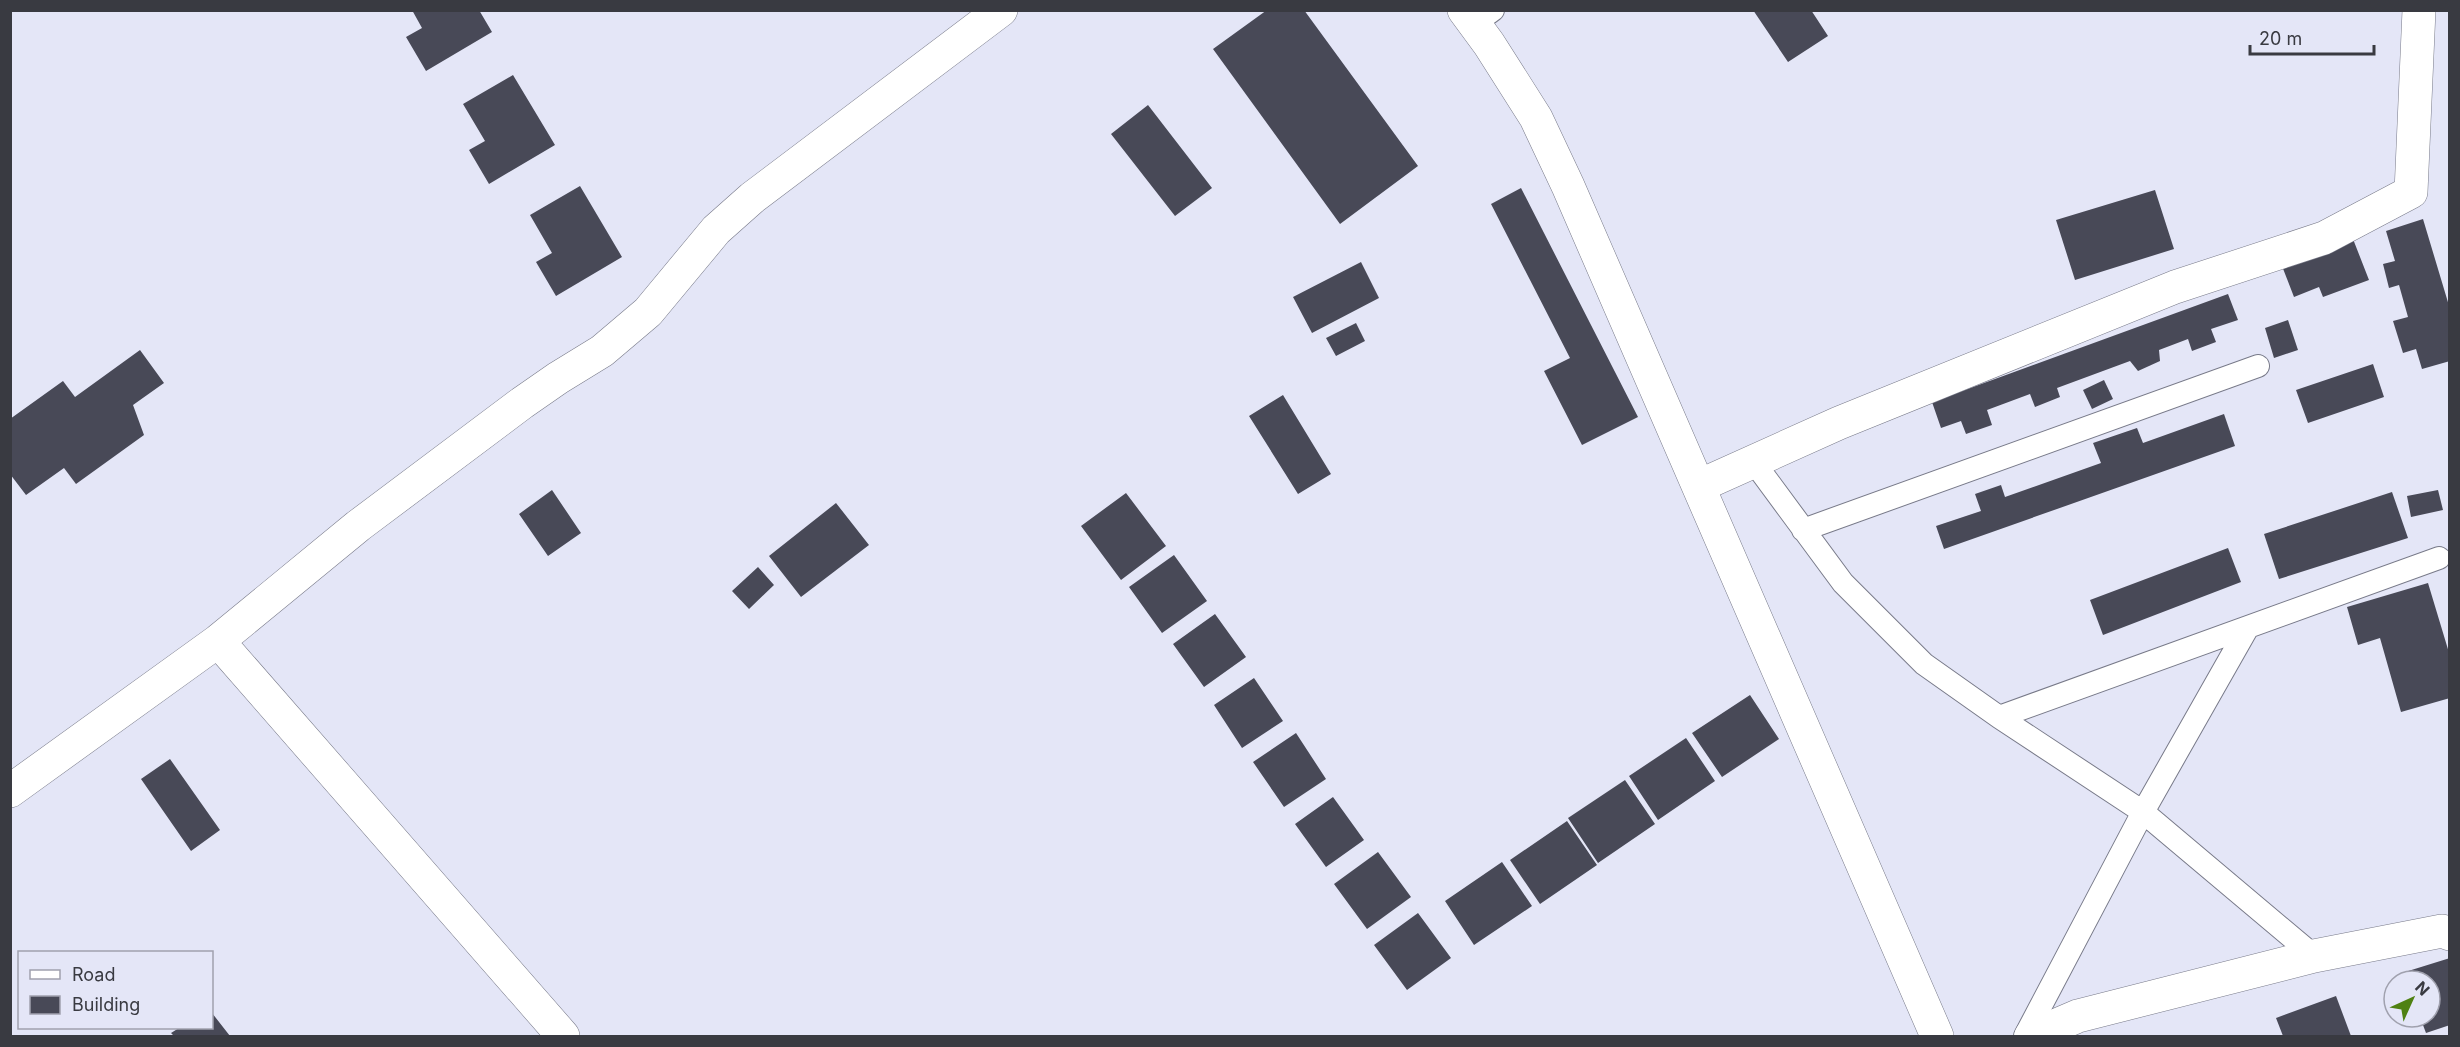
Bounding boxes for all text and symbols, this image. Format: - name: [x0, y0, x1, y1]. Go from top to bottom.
- scale bar: [2250, 18, 2374, 56]
- text: 20 m: [2259, 28, 2302, 49]
- legend: [18, 951, 213, 1029]
- text: Road: [72, 964, 115, 985]
- north arrow: [2382, 969, 2442, 1029]
- text: N: [2411, 977, 2434, 1000]
- text: Building: [72, 994, 140, 1015]

